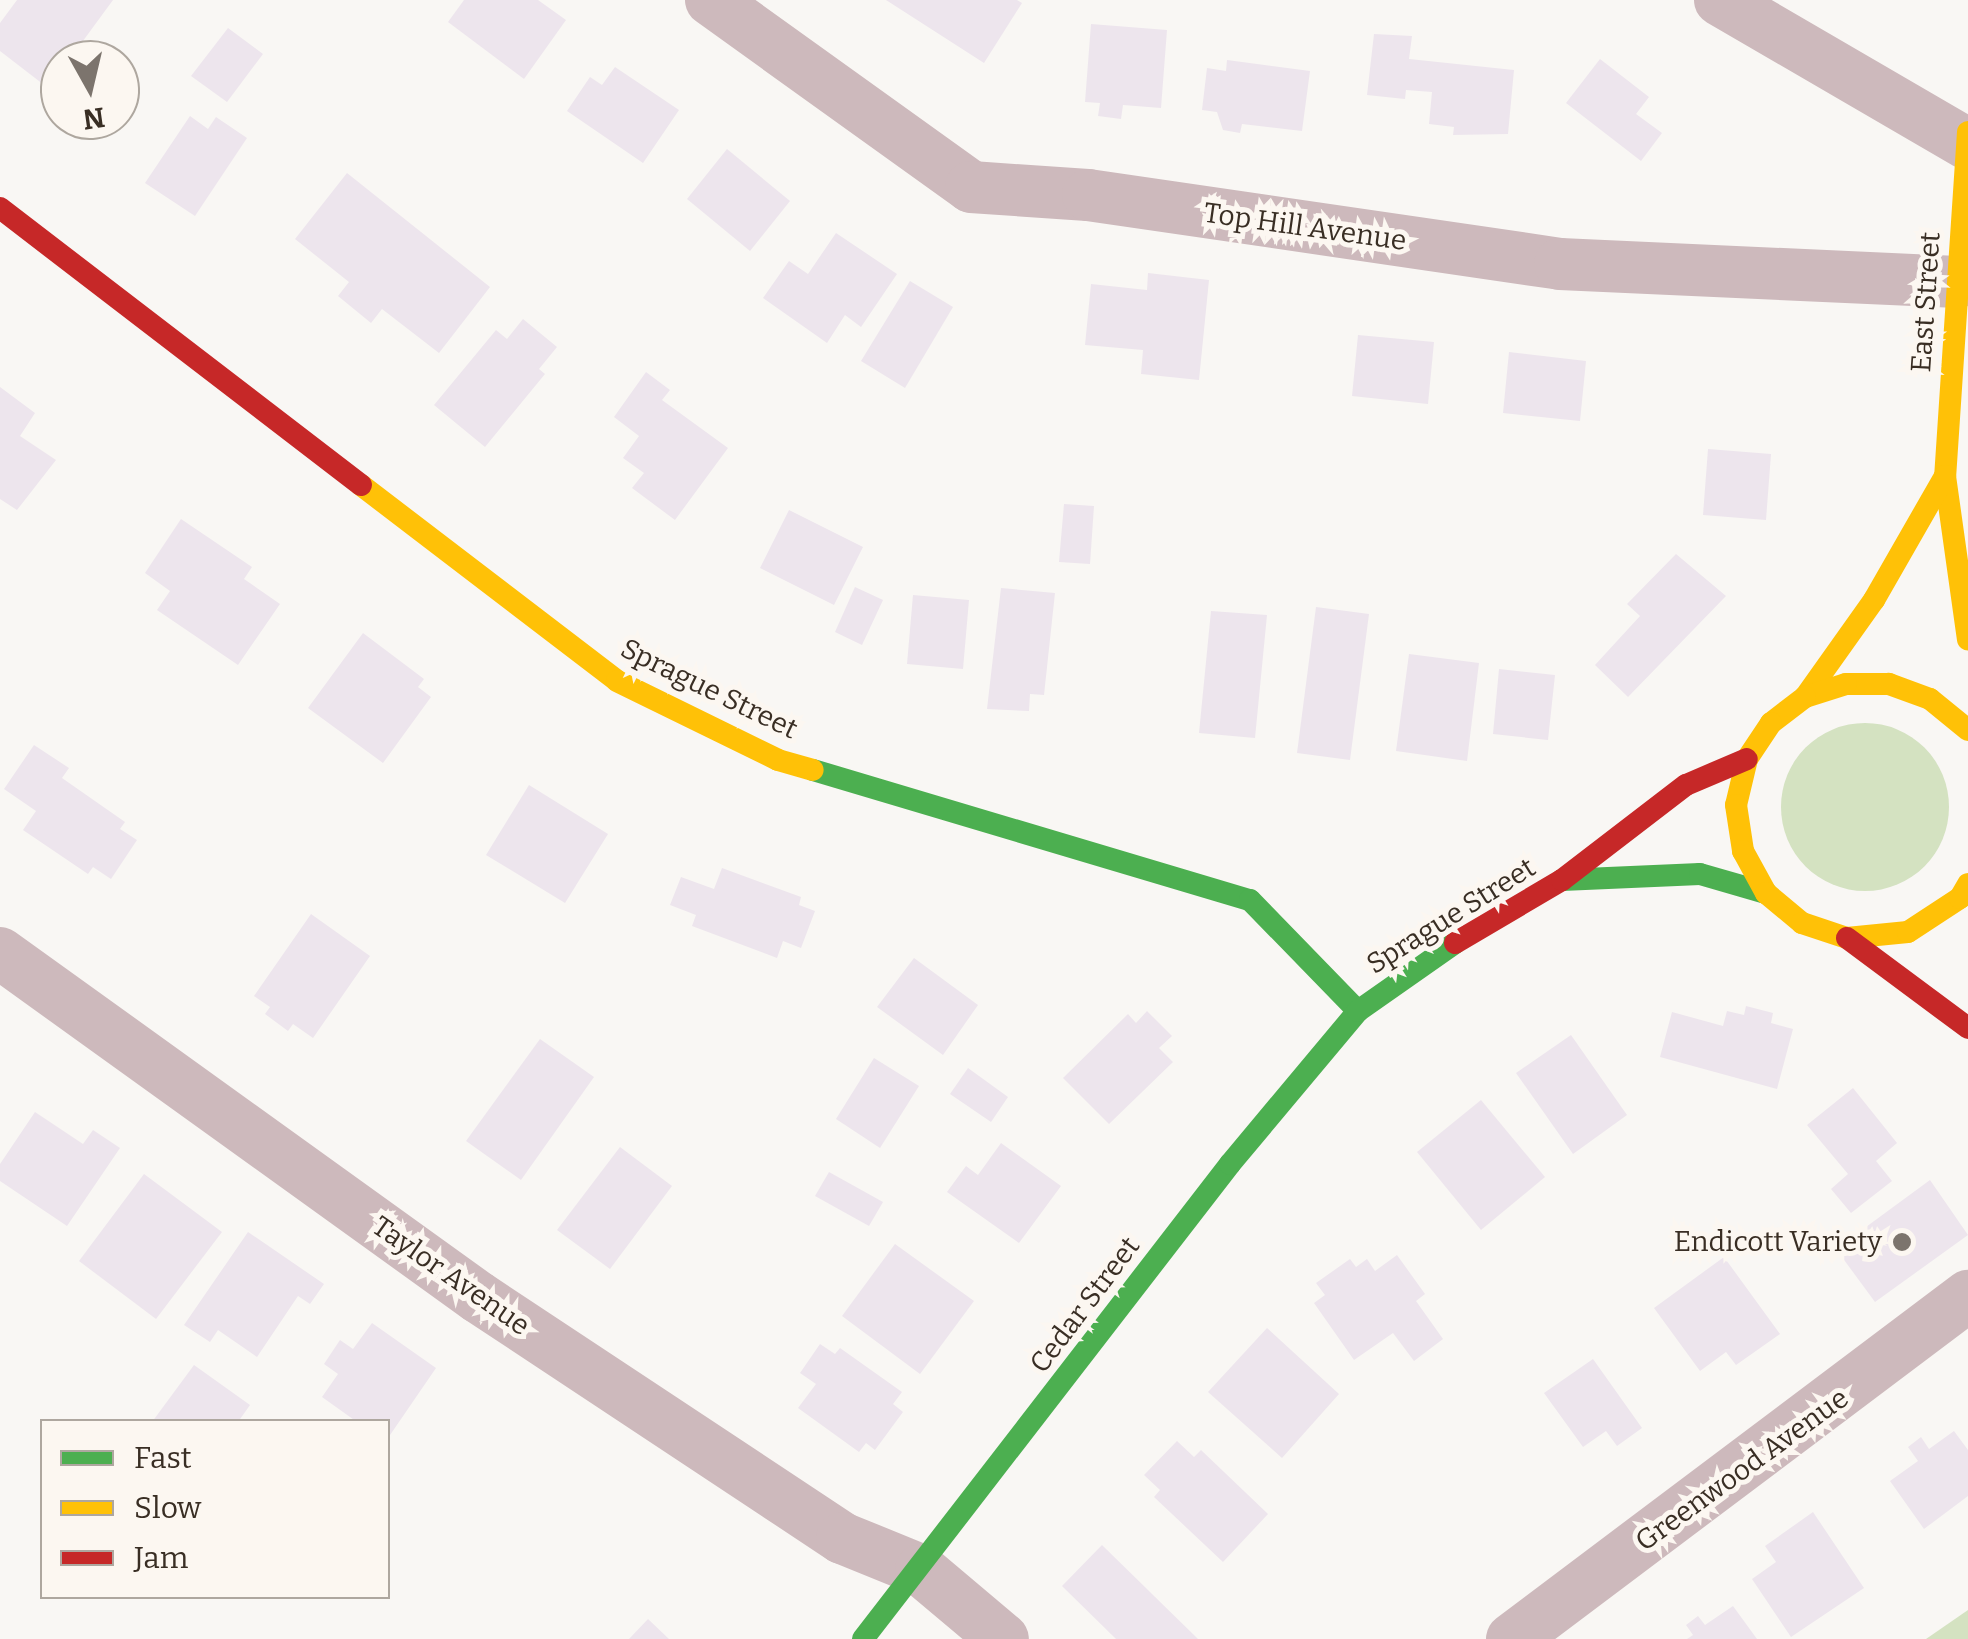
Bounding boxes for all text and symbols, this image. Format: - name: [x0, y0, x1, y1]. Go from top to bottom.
- north arrow: [40, 40, 140, 140]
- text: N: [81, 100, 107, 136]
- street label: Top Hill Avenue: [1202, 196, 1408, 258]
- street label: East Street: [1904, 231, 1948, 373]
- street label: Sprague Street: [615, 632, 803, 746]
- street label: Sprague Street: [1361, 851, 1541, 981]
- street label: Taylor Avenue: [366, 1209, 536, 1343]
- place label: Endicott Variety: [1674, 1225, 1882, 1259]
- street label: Cedar Street: [1023, 1231, 1147, 1379]
- marker: Endicott Variety: [1891, 1231, 1913, 1253]
- street label: Greenwood Avenue: [1629, 1382, 1855, 1558]
- legend: [40, 1419, 390, 1599]
- text: Fast: [134, 1440, 192, 1476]
- text: Slow: [134, 1490, 201, 1526]
- text: Jam: [134, 1540, 188, 1576]

